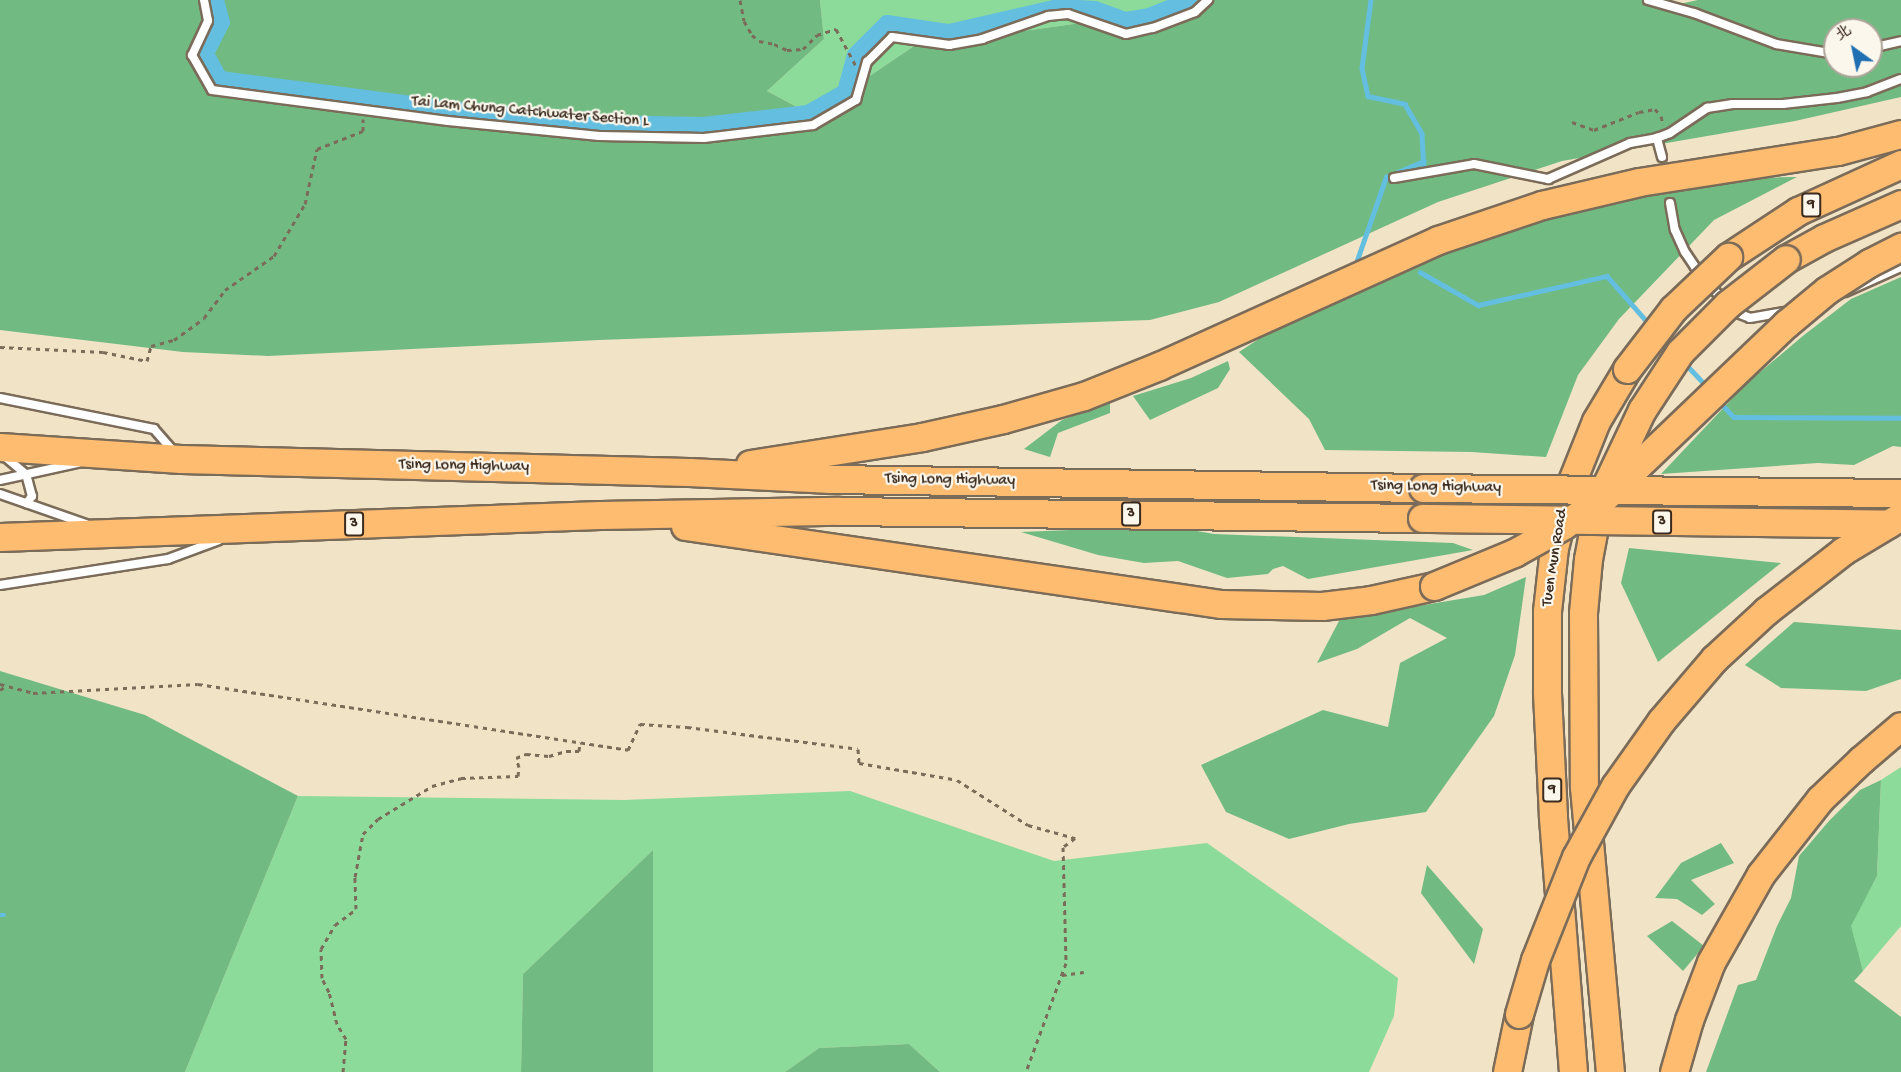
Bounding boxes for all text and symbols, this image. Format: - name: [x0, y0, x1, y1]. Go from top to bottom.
- north arrow: [1823, 18, 1883, 78]
- text: 北: [1832, 22, 1856, 46]
- street label: Tai Lam Chung Catchwater Section L: [411, 93, 649, 133]
- road number: 9: [1800, 193, 1822, 217]
- street label: Tsing Long Highway: [399, 456, 529, 478]
- street label: Tsing Long Highway: [885, 470, 1015, 492]
- street label: Tsing Long Highway: [1371, 477, 1501, 499]
- road number: 3: [1120, 502, 1142, 526]
- street label: Tuen Mun Road: [1539, 508, 1573, 608]
- road number: 3: [1652, 510, 1672, 534]
- road number: 3: [344, 512, 364, 536]
- road number: 9: [1542, 778, 1562, 802]

